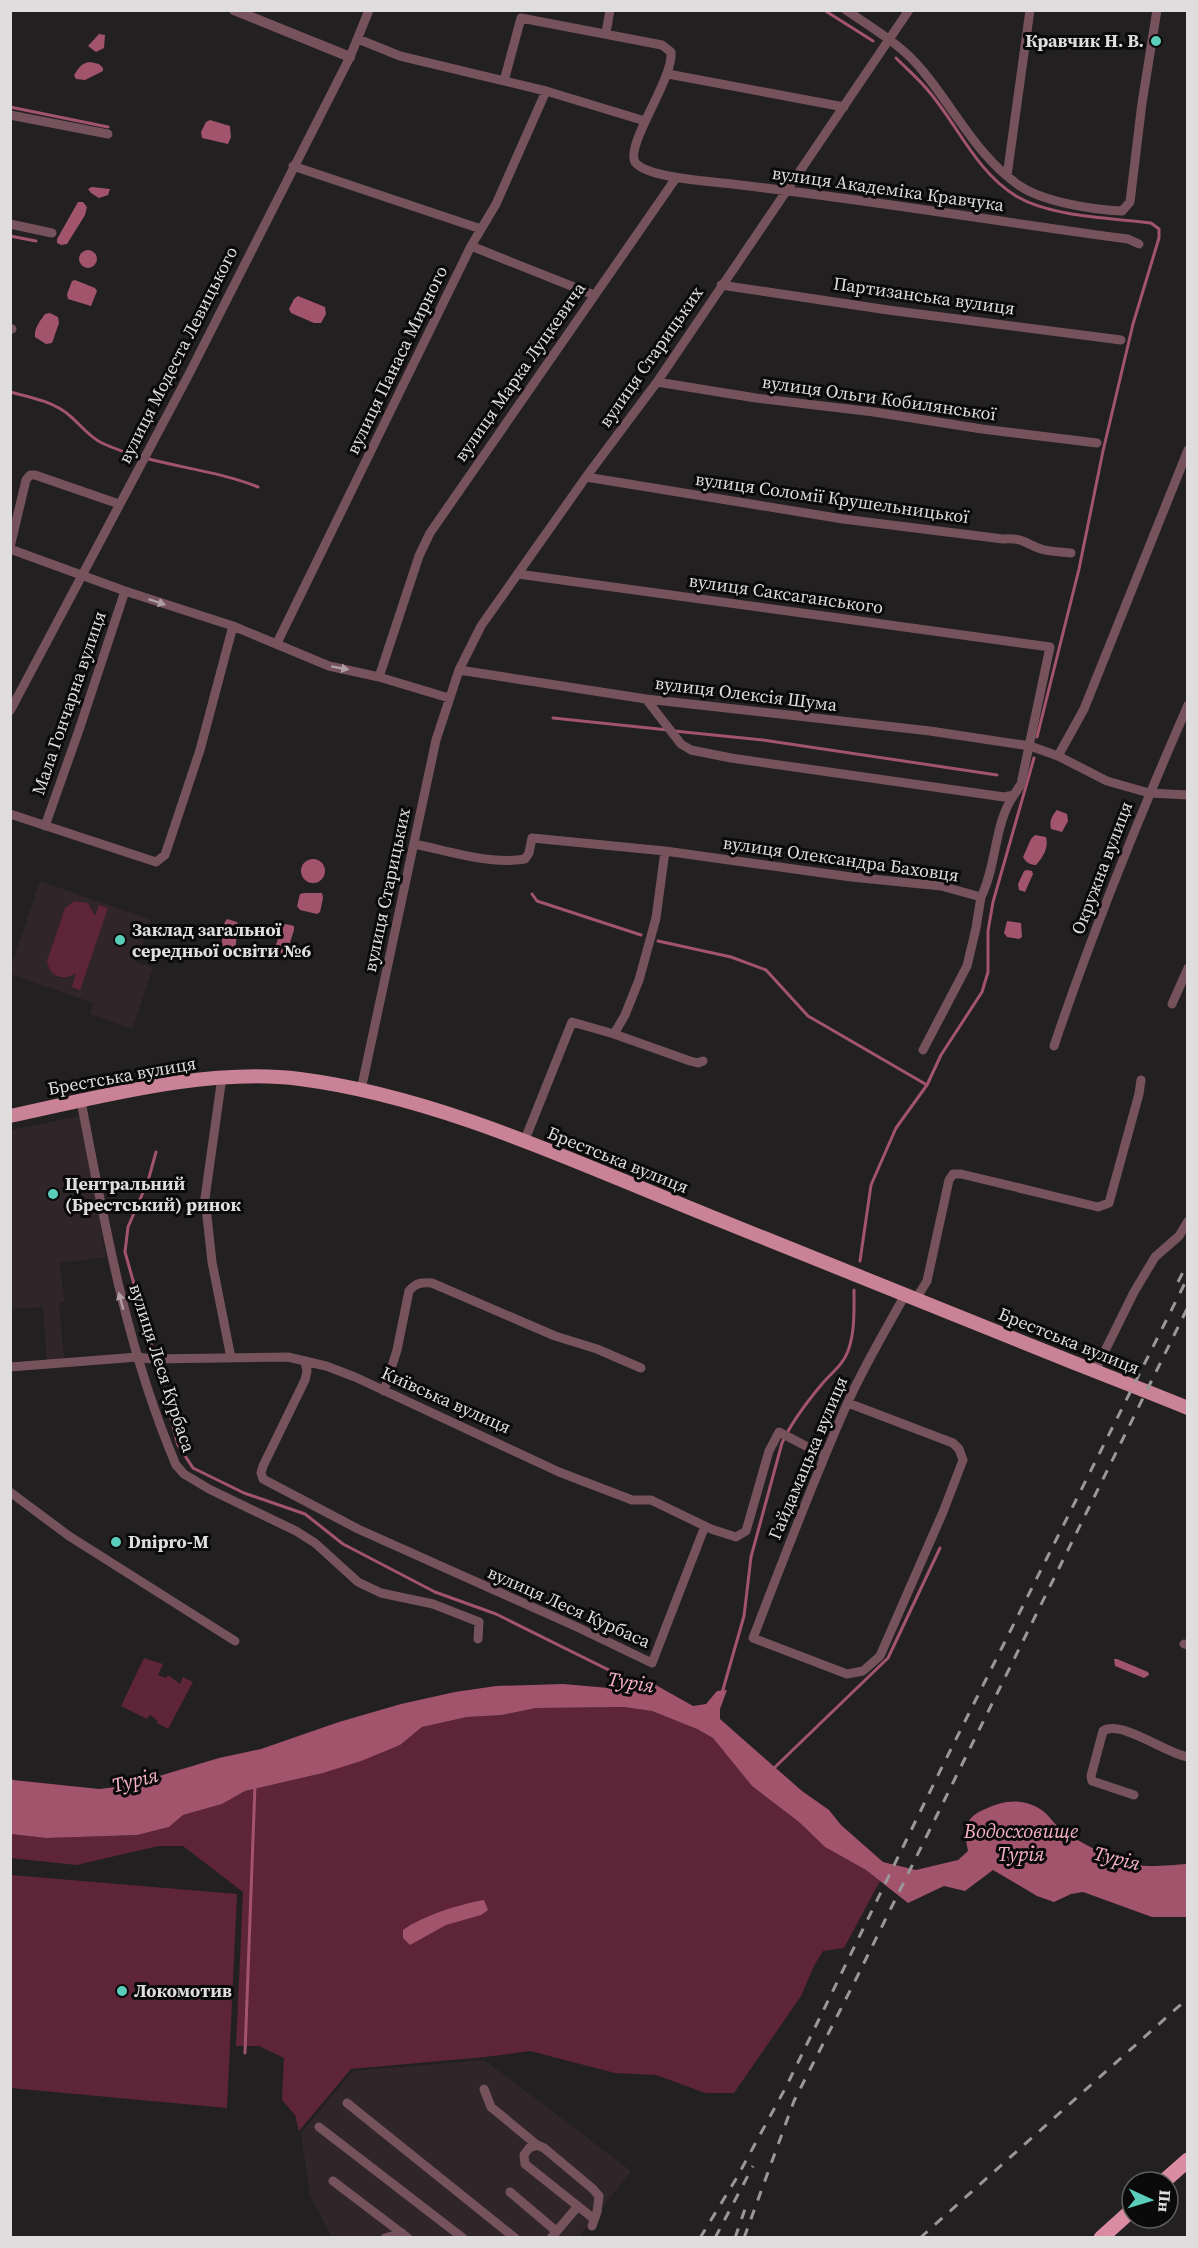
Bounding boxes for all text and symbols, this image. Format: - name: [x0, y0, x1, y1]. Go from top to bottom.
- place label: Кравчик Н. В.: [1025, 28, 1144, 53]
- marker: Кравчик Н. В.: [1149, 34, 1163, 48]
- street label: вулиця Академіка Кравчука: [770, 160, 1007, 217]
- street label: вулиця Модеста Левицького: [112, 242, 243, 468]
- street label: вулиця Панаса Мирного: [340, 261, 453, 458]
- street label: Партизанська вулиця: [832, 270, 1017, 321]
- street label: вулиця Марка Луцкевича: [448, 276, 592, 467]
- street label: вулиця Старицьких: [592, 281, 709, 432]
- street label: вулиця Ольги Кобилянської: [760, 369, 998, 426]
- street label: вулиця Соломії Крушельницької: [694, 466, 971, 529]
- street label: вулиця Саксаганського: [687, 567, 885, 620]
- one-way arrow: [148, 597, 166, 607]
- street label: Мала Гончарна вулиця: [25, 607, 112, 798]
- one-way arrow: [330, 664, 349, 673]
- street label: вулиця Олексія Шума: [653, 670, 840, 717]
- street label: Окружна вулиця: [1065, 798, 1138, 938]
- street label: вулиця Старицьких: [357, 805, 416, 974]
- street label: вулиця Олександра Баховця: [721, 830, 961, 887]
- place label: Заклад загальної середньої освіти №6: [132, 917, 312, 963]
- marker: Заклад загальної середньої освіти №6: [113, 933, 127, 947]
- street label: Брестська вулиця: [46, 1050, 198, 1101]
- street label: Брестська вулиця: [544, 1120, 693, 1199]
- place label: Центральний (Брестський) ринок: [65, 1171, 242, 1217]
- marker: Центральний (Брестський) ринок: [46, 1187, 60, 1201]
- street label: вулиця Леся Курбаса: [123, 1280, 202, 1456]
- one-way arrow: [116, 1292, 125, 1310]
- street label: Брестська вулиця: [995, 1301, 1144, 1380]
- street label: Київська вулиця: [377, 1360, 515, 1439]
- street label: Гайдамацька вулиця: [762, 1372, 853, 1543]
- place label: Dnipro-M: [128, 1529, 209, 1554]
- marker: Dnipro-M: [109, 1535, 123, 1549]
- street label: вулиця Леся Курбаса: [484, 1559, 655, 1654]
- water label: Турія: [606, 1665, 656, 1699]
- water label: Турія: [109, 1761, 161, 1799]
- water label: Водосховище Турія: [963, 1817, 1078, 1868]
- water label: Турія: [1091, 1839, 1143, 1877]
- place label: Локомотив: [134, 1978, 232, 2003]
- marker: Локомотив: [115, 1984, 129, 1998]
- north arrow: [1120, 2170, 1180, 2230]
- text: Пн: [1153, 2189, 1177, 2213]

